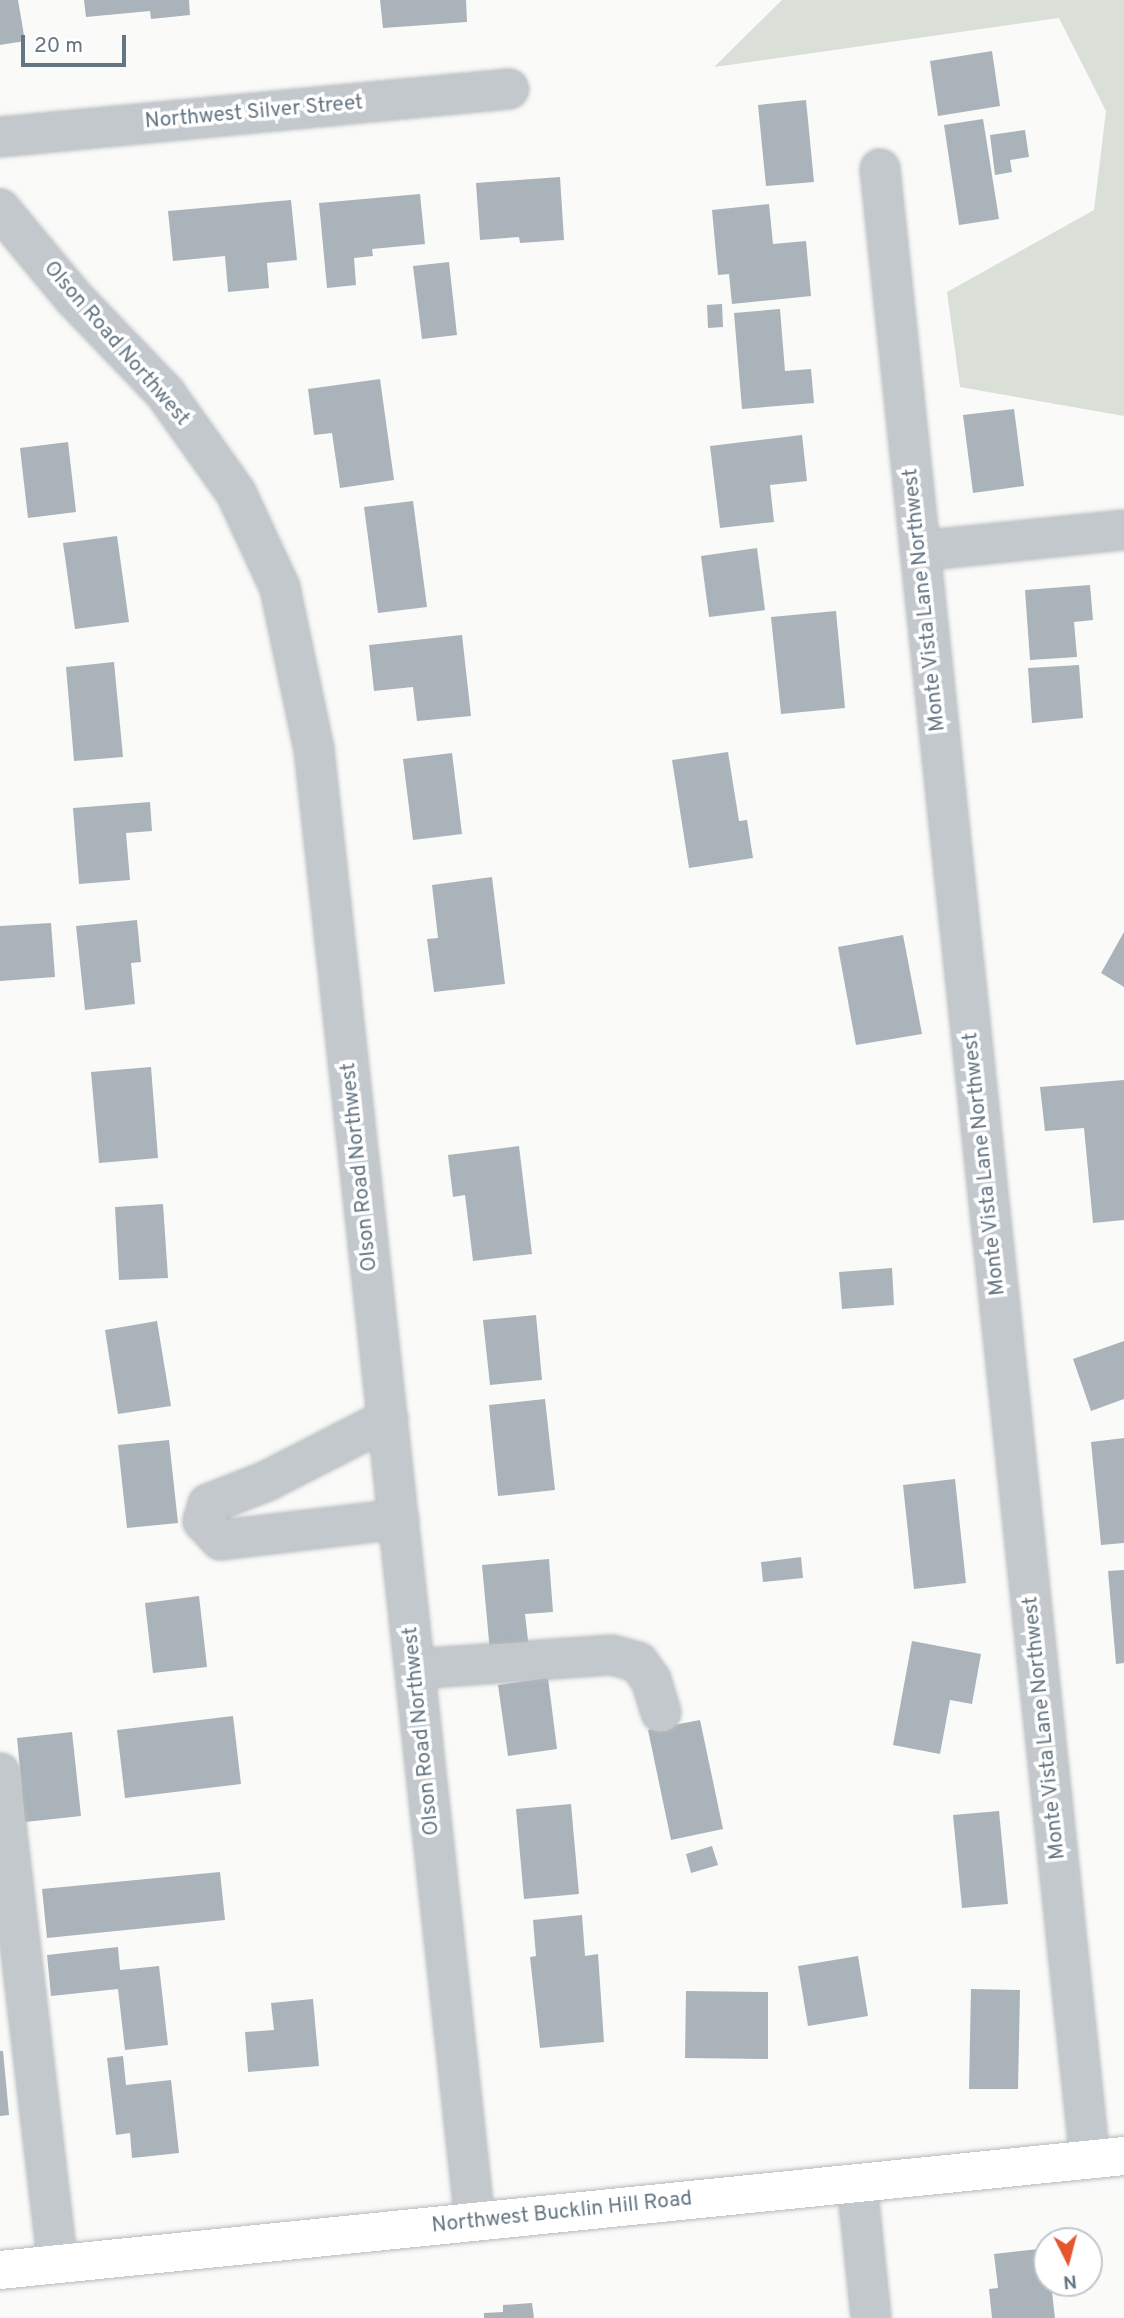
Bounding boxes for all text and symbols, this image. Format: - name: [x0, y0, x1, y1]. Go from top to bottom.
- scale bar: [24, 21, 130, 65]
- text: 20 m: [34, 33, 83, 60]
- street label: Northwest Silver Street: [144, 91, 364, 135]
- street label: Olson Road Northwest: [38, 256, 194, 432]
- street label: Monte Vista Lane Northwest: [899, 467, 951, 733]
- street label: Monte Vista Lane Northwest: [959, 1031, 1011, 1297]
- street label: Olson Road Northwest: [336, 1061, 384, 1273]
- street label: Monte Vista Lane Northwest: [1019, 1595, 1071, 1861]
- street label: Olson Road Northwest: [398, 1625, 446, 1837]
- street label: Northwest Bucklin Hill Road: [430, 2187, 694, 2239]
- north arrow: [1033, 2227, 1103, 2297]
- text: N: [1062, 2268, 1078, 2294]

